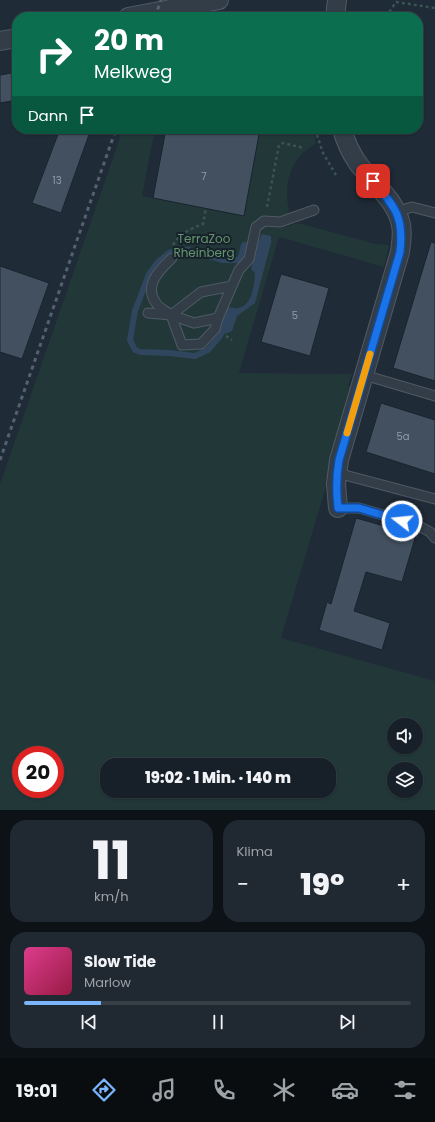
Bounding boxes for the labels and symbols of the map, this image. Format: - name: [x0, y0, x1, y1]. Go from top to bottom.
- pin: [356, 164, 390, 198]
- house number: 7: [201, 169, 207, 184]
- house number: 13: [52, 173, 62, 188]
- park label: TerraZoo Rheinberg: [173, 230, 235, 261]
- house number: 5: [292, 308, 298, 323]
- house number: 5a: [396, 429, 410, 444]
- position arrow: [381, 500, 423, 542]
- speed limit sign: 20: [12, 746, 64, 798]

